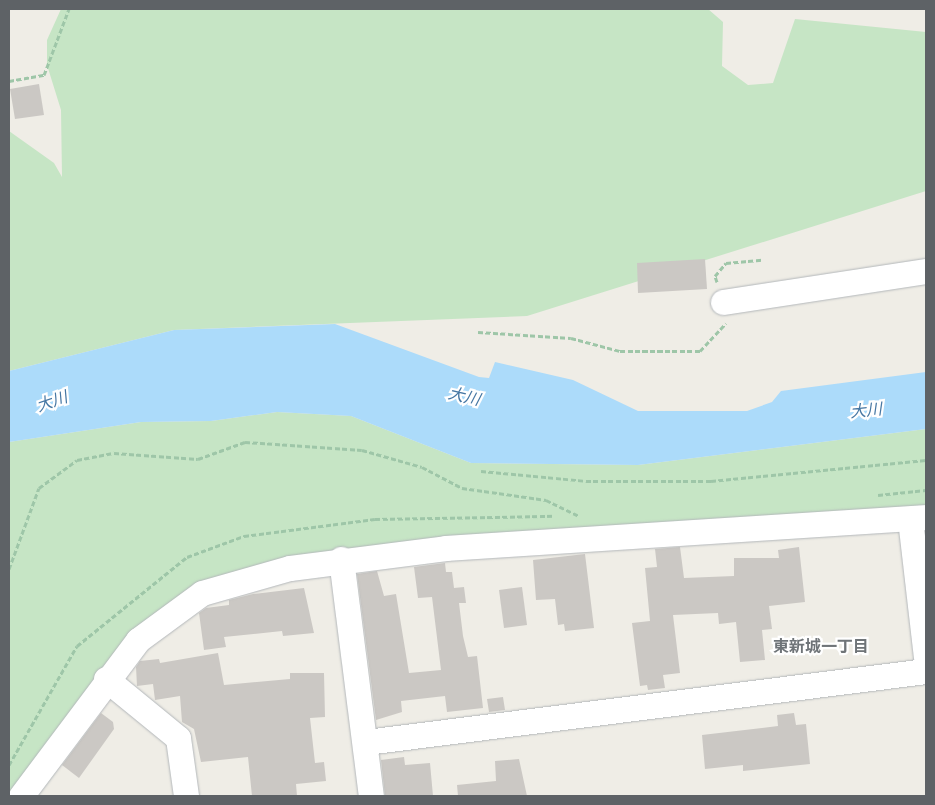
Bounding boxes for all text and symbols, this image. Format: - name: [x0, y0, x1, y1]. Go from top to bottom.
- water label: 大川: [446, 384, 482, 410]
- water label: 大川: [34, 388, 70, 416]
- water label: 大川: [849, 400, 883, 422]
- district label: 東新城一丁目: [773, 637, 869, 657]

